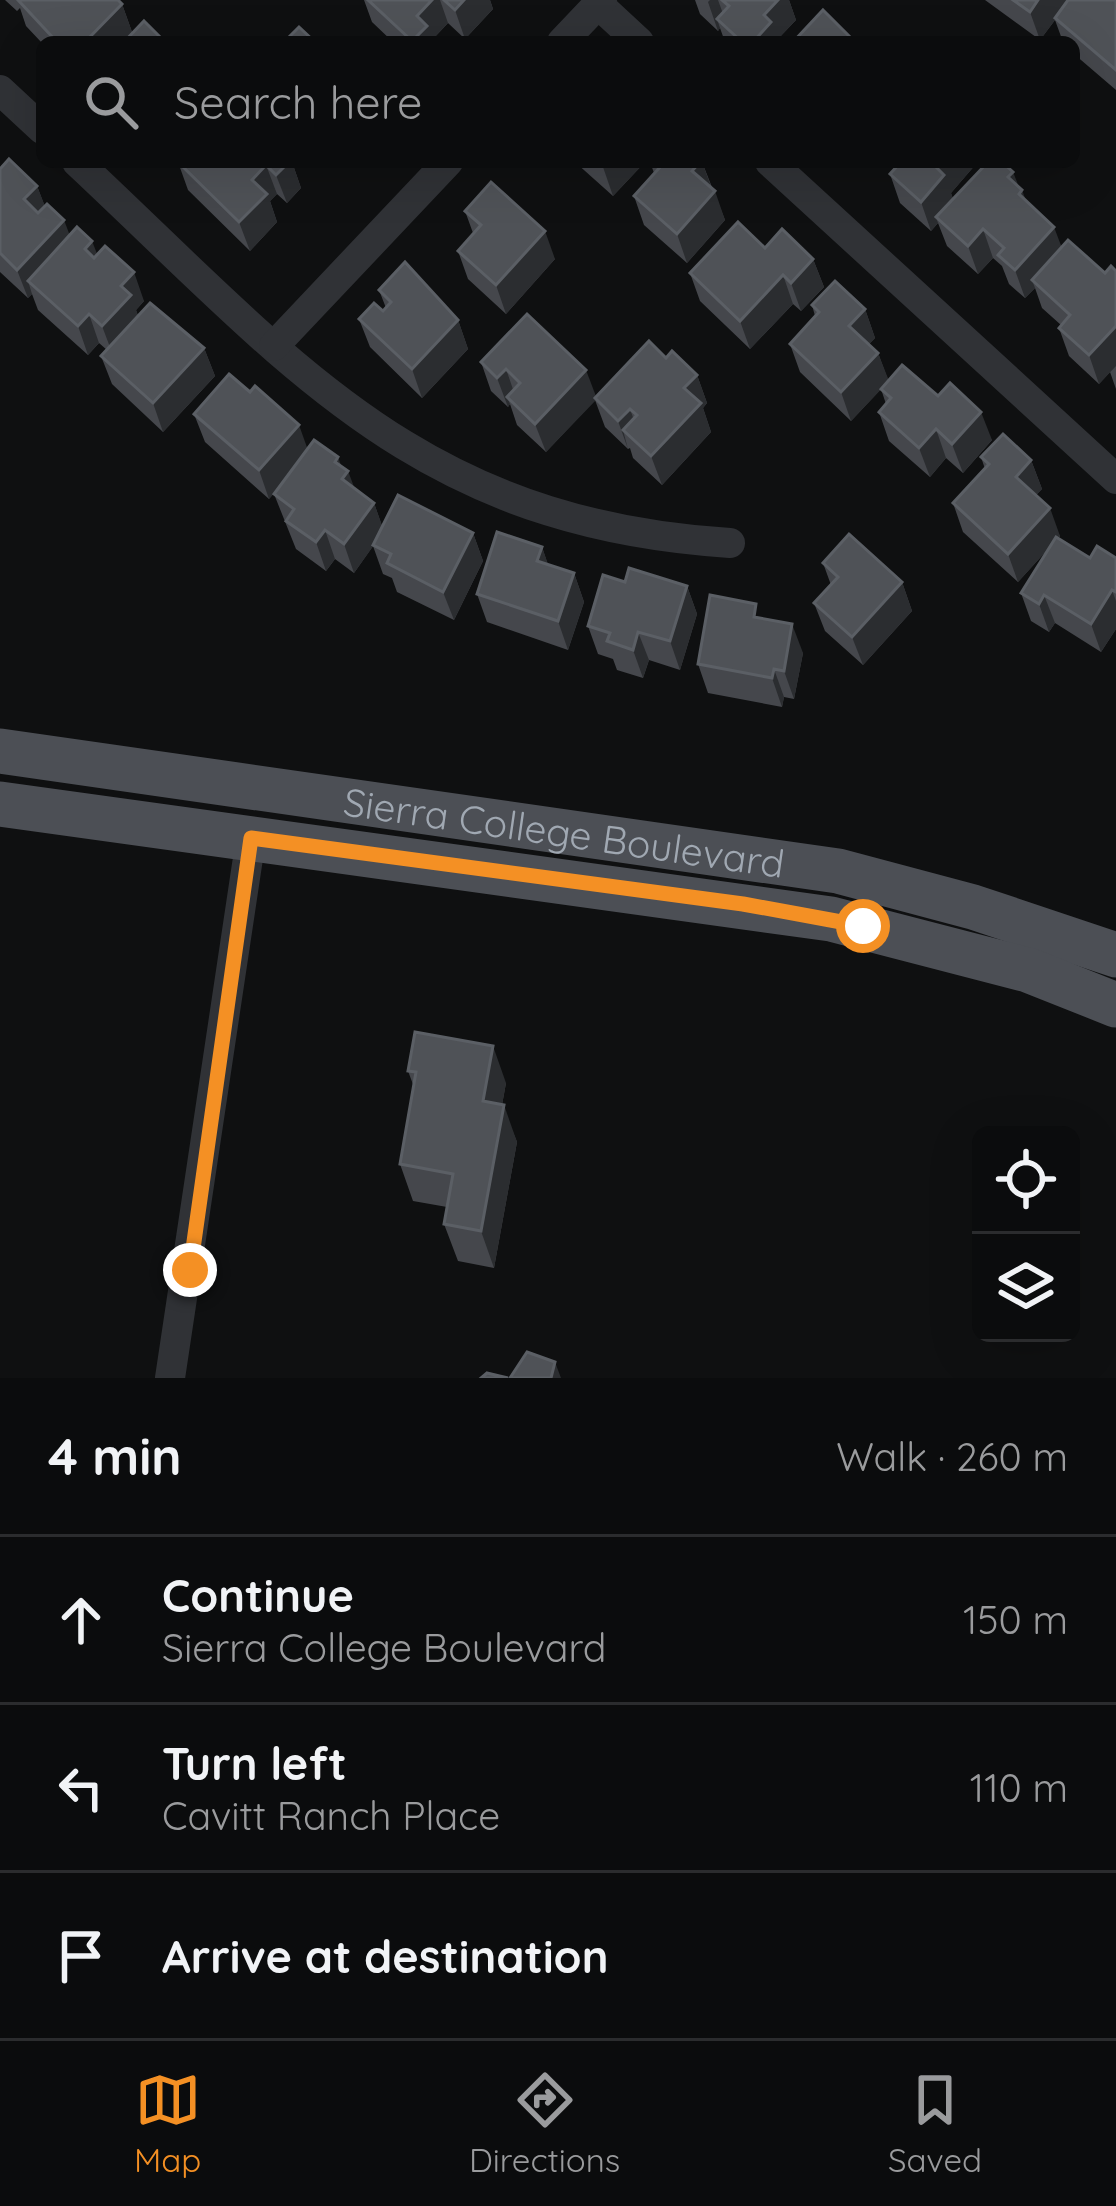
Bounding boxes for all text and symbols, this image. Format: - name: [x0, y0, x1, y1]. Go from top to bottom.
- search box: [36, 36, 1080, 168]
- icon: search: [78, 69, 144, 135]
- text: Search here: [174, 74, 422, 130]
- street label: Sierra College Boulevard: [341, 776, 788, 888]
- route start: [836, 899, 890, 953]
- map controls: [972, 1126, 1080, 1342]
- button: locate: [972, 1126, 1080, 1234]
- button: layers: [972, 1234, 1080, 1342]
- route end: [163, 1243, 217, 1297]
- text: 4 min: [48, 1424, 182, 1488]
- text: Walk · 260 m: [836, 1432, 1068, 1481]
- text: Continue: [162, 1567, 354, 1623]
- icon: ahead: [48, 1587, 114, 1653]
- text: 150 m: [963, 1595, 1068, 1644]
- text: Sierra College Boulevard: [162, 1623, 606, 1672]
- text: Turn left: [162, 1735, 347, 1791]
- icon: left: [48, 1755, 114, 1821]
- text: 110 m: [970, 1763, 1068, 1812]
- text: Cavitt Ranch Place: [162, 1791, 500, 1840]
- icon: arrive: [48, 1923, 114, 1989]
- text: Arrive at destination: [162, 1928, 608, 1984]
- tab: Map: [134, 2067, 201, 2180]
- tab: Directions: [469, 2067, 620, 2180]
- tab: Saved: [888, 2067, 982, 2180]

